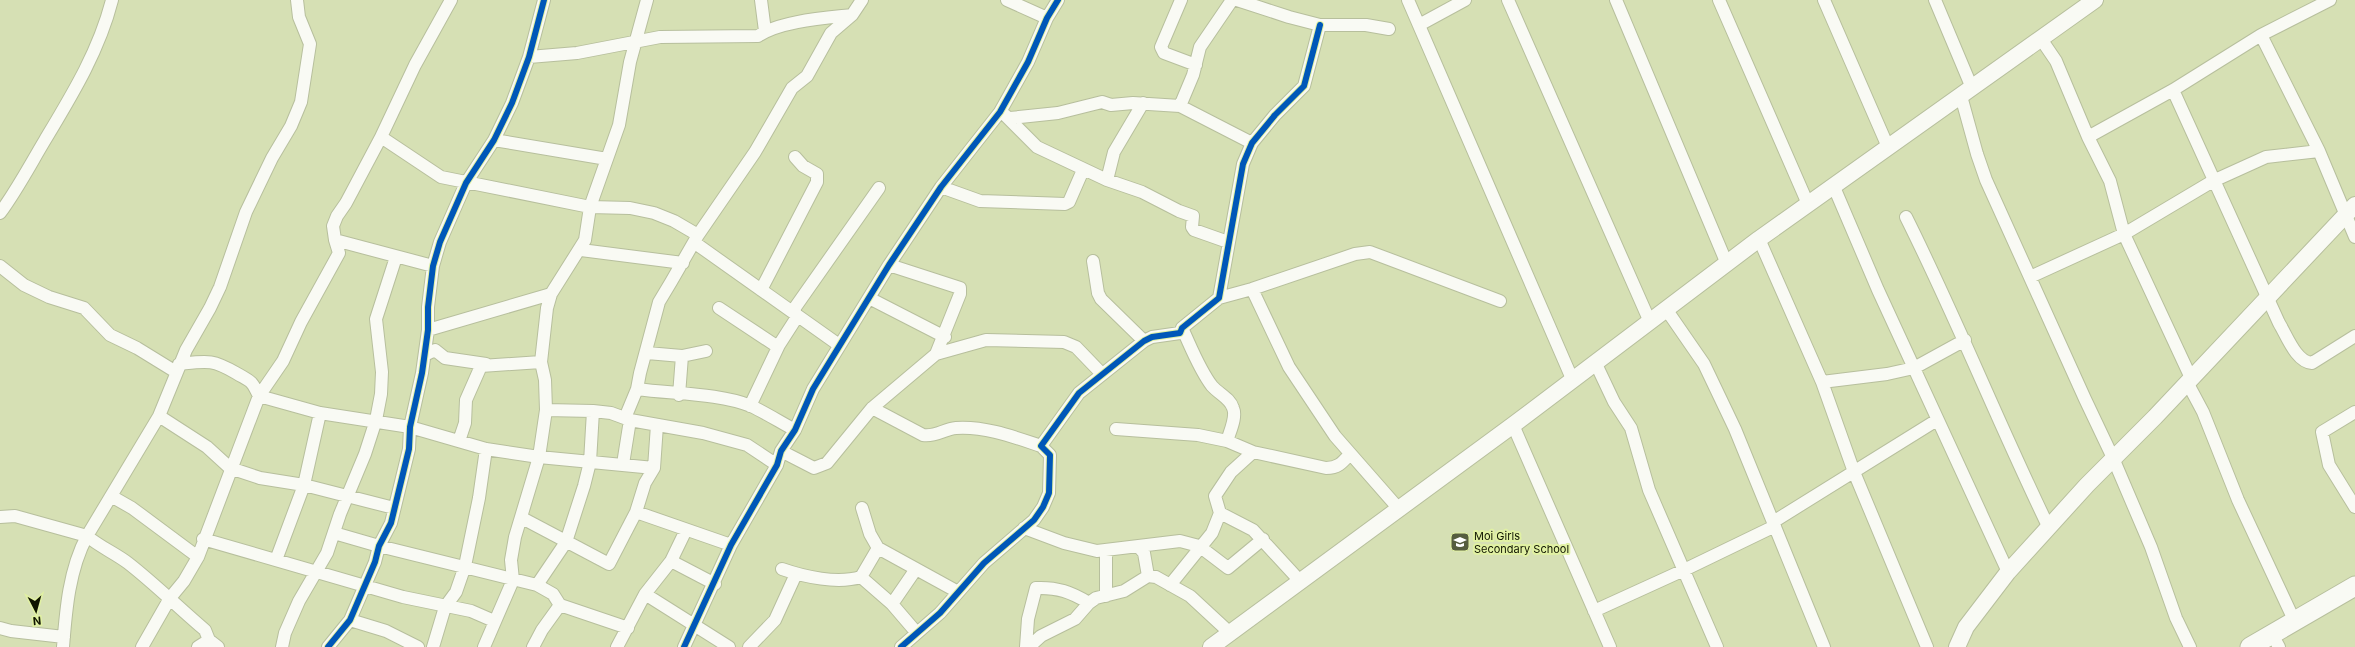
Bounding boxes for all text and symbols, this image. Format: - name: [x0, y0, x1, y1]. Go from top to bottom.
- place label: Moi Girls Secondary School: [1474, 529, 1569, 556]
- school or university icon: Moi Girls Secondary School: [1449, 531, 1471, 553]
- north arrow: [16, 591, 56, 631]
- text: N: [32, 614, 42, 628]

